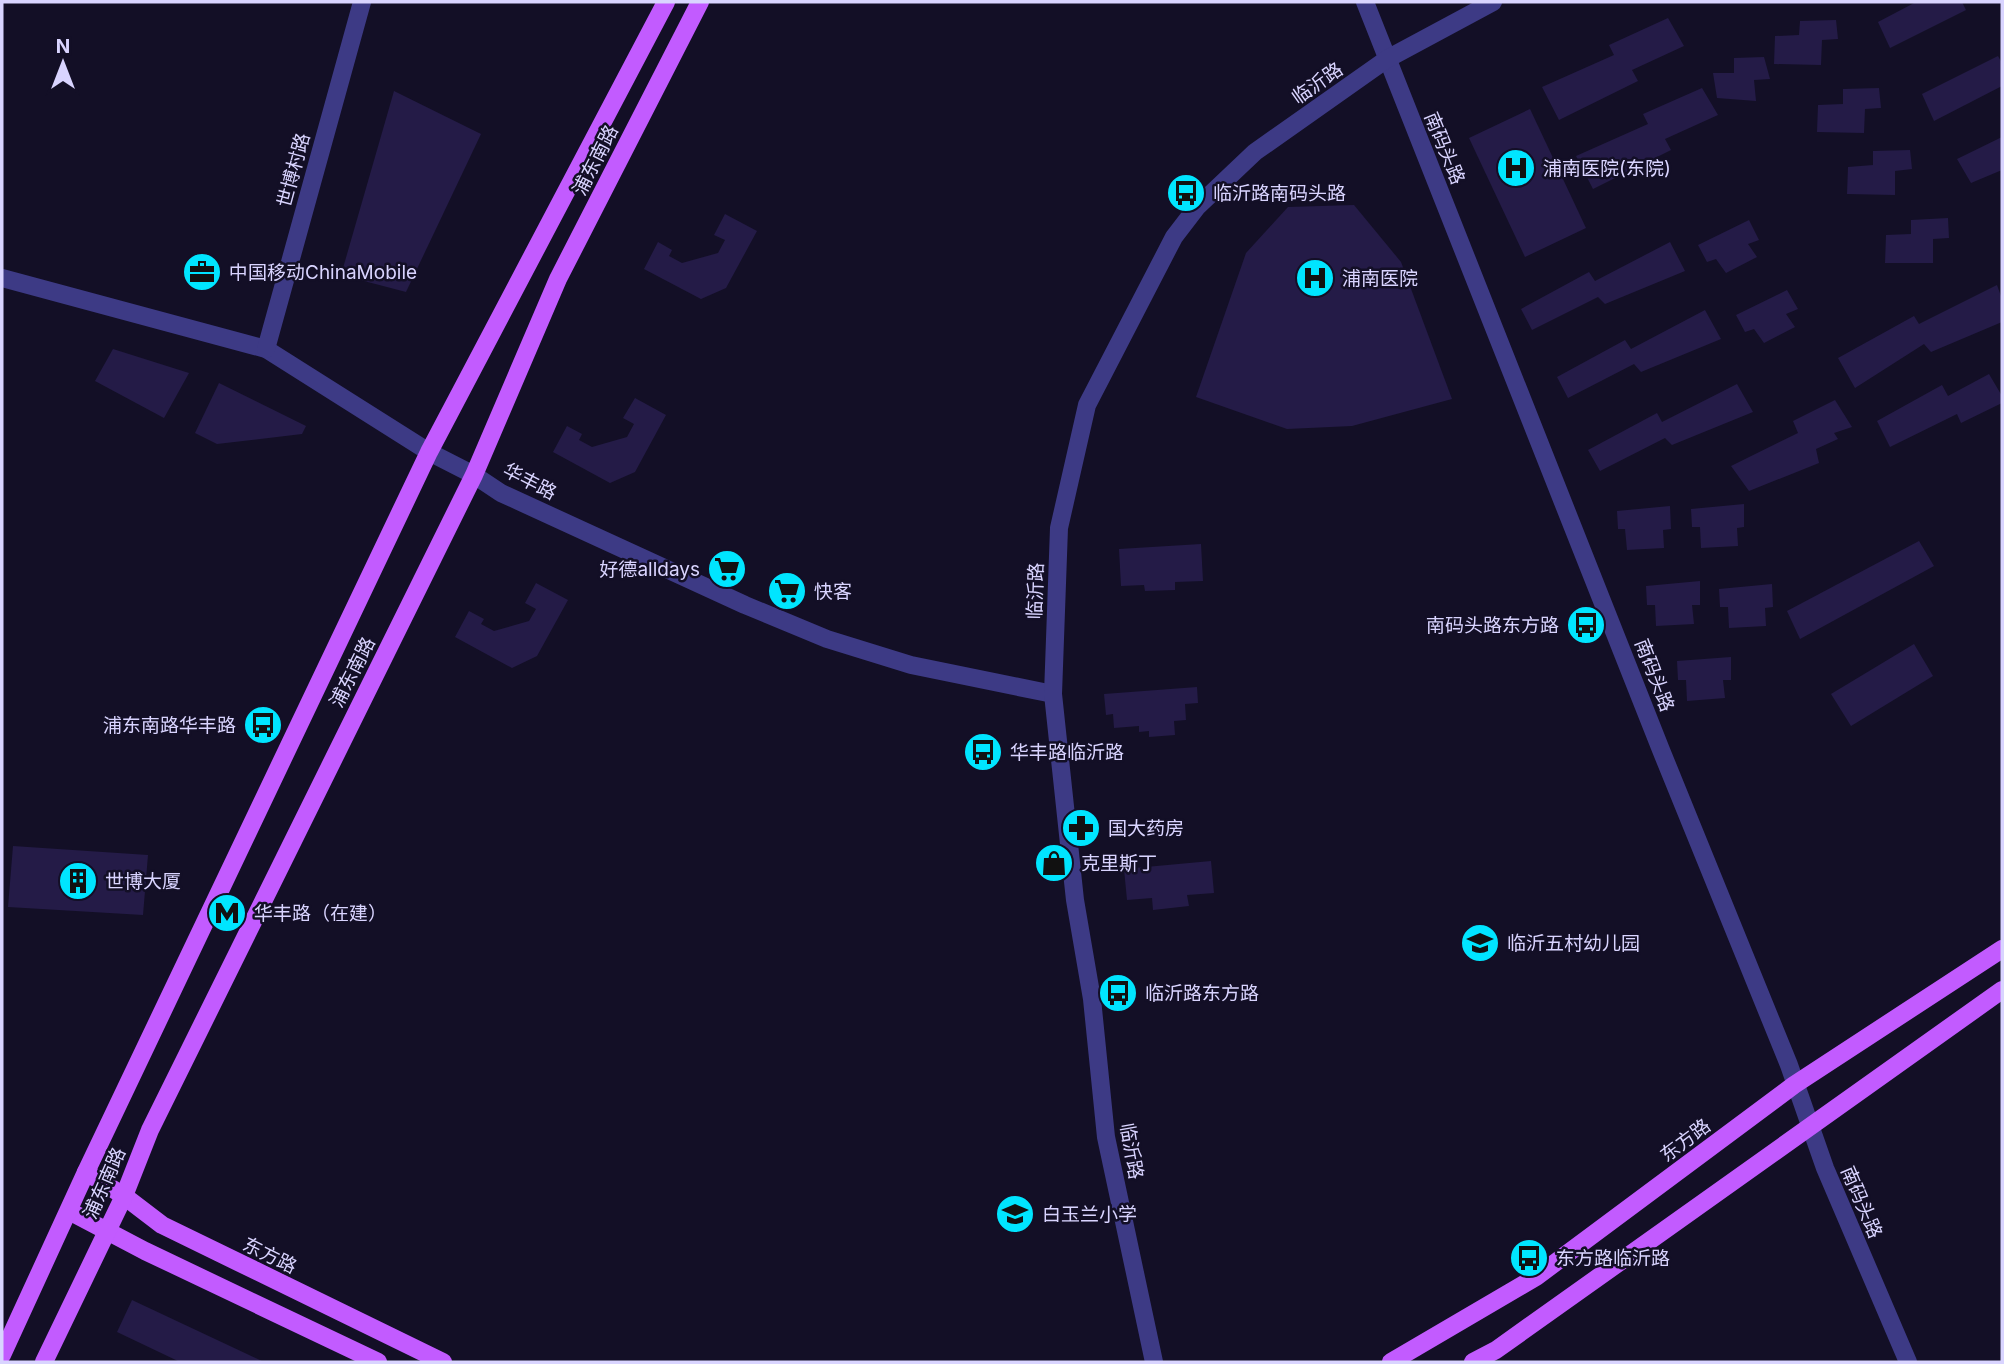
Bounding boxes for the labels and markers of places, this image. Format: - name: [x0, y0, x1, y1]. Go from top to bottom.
- hospital icon: 浦南医院(东院): [1495, 147, 1537, 189]
- place label: 浦南医院(东院): [1543, 157, 1671, 180]
- bus stop icon: 临沂路南码头路: [1165, 172, 1207, 214]
- place label: 临沂路南码头路: [1213, 182, 1346, 205]
- office icon: 中国移动ChinaMobile: [181, 251, 223, 293]
- hospital icon: 浦南医院: [1294, 257, 1336, 299]
- place label: 中国移动ChinaMobile: [229, 261, 417, 284]
- place label: 浦南医院: [1342, 267, 1418, 290]
- supermarket icon: 好德alldays: [706, 548, 748, 590]
- place label: 好德alldays: [599, 558, 700, 581]
- supermarket icon: 快客: [766, 570, 808, 612]
- place label: 快客: [814, 580, 852, 603]
- bus stop icon: 南码头路东方路: [1565, 604, 1607, 646]
- place label: 南码头路东方路: [1426, 614, 1559, 637]
- bus stop icon: 浦东南路华丰路: [242, 704, 284, 746]
- place label: 浦东南路华丰路: [103, 714, 236, 737]
- bus stop icon: 华丰路临沂路: [962, 731, 1004, 773]
- place label: 华丰路临沂路: [1010, 741, 1124, 764]
- pharmacy icon: 国大药房: [1060, 807, 1102, 849]
- place label: 国大药房: [1108, 817, 1184, 840]
- shop icon: 克里斯丁: [1033, 842, 1075, 884]
- place label: 克里斯丁: [1081, 852, 1157, 875]
- building icon: 世博大厦: [57, 860, 99, 902]
- place label: 世博大厦: [105, 870, 181, 893]
- metro station icon: 华丰路（在建）: [206, 892, 248, 934]
- place label: 华丰路（在建）: [254, 902, 387, 925]
- school or university icon: 临沂五村幼儿园: [1459, 922, 1501, 964]
- place label: 临沂五村幼儿园: [1507, 932, 1640, 955]
- bus stop icon: 临沂路东方路: [1097, 972, 1139, 1014]
- place label: 临沂路东方路: [1145, 982, 1259, 1005]
- school or university icon: 白玉兰小学: [994, 1193, 1036, 1235]
- place label: 白玉兰小学: [1042, 1203, 1137, 1226]
- bus stop icon: 东方路临沂路: [1508, 1237, 1550, 1279]
- place label: 东方路临沂路: [1556, 1247, 1670, 1270]

